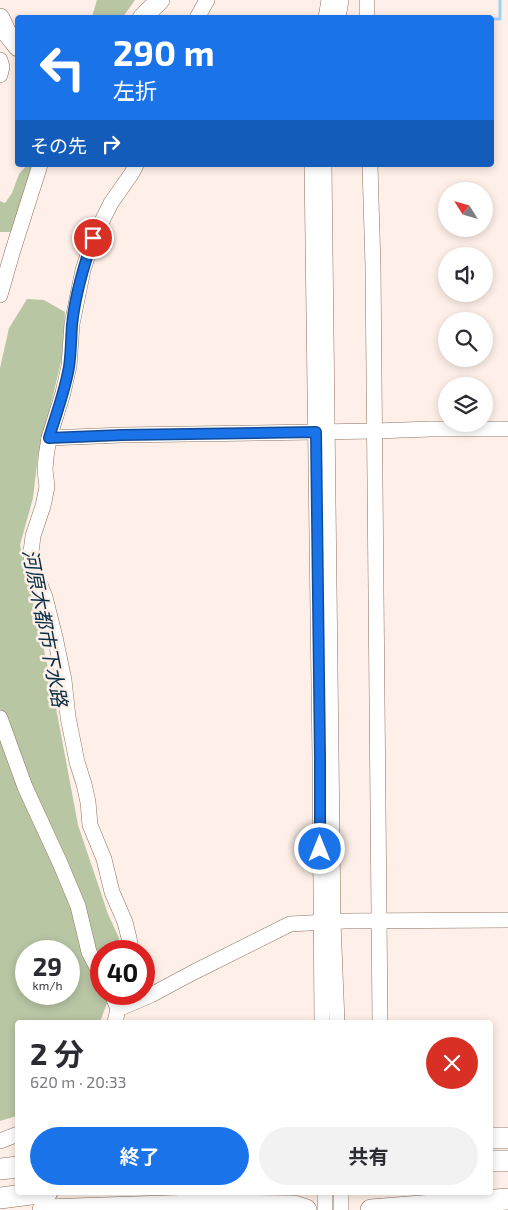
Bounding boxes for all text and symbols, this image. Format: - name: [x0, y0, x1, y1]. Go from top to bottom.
- text: 290 m: [113, 31, 214, 73]
- icon: left: [30, 35, 95, 100]
- text: 左折: [113, 77, 157, 103]
- icon: right: [97, 130, 125, 158]
- text: その先: [30, 134, 87, 157]
- north arrow: [438, 182, 492, 238]
- map controls: [438, 182, 493, 432]
- pin: [72, 217, 114, 259]
- icon: arrive: [79, 224, 107, 252]
- button: sound: [438, 247, 493, 302]
- button: search: [438, 312, 493, 367]
- button: layers: [438, 377, 493, 432]
- water label: 河原木都市下水路: [19, 547, 73, 711]
- position arrow: [293, 822, 345, 874]
- speed limit sign: 40: [90, 940, 155, 1005]
- text: 29: [33, 951, 62, 981]
- text: km/h: [33, 978, 62, 992]
- text: 2 分: [30, 1035, 84, 1071]
- button: close: [426, 1037, 478, 1089]
- text: 620 m · 20:33: [30, 1072, 127, 1091]
- button: 終了: [30, 1127, 249, 1185]
- button: 共有: [259, 1127, 478, 1185]

